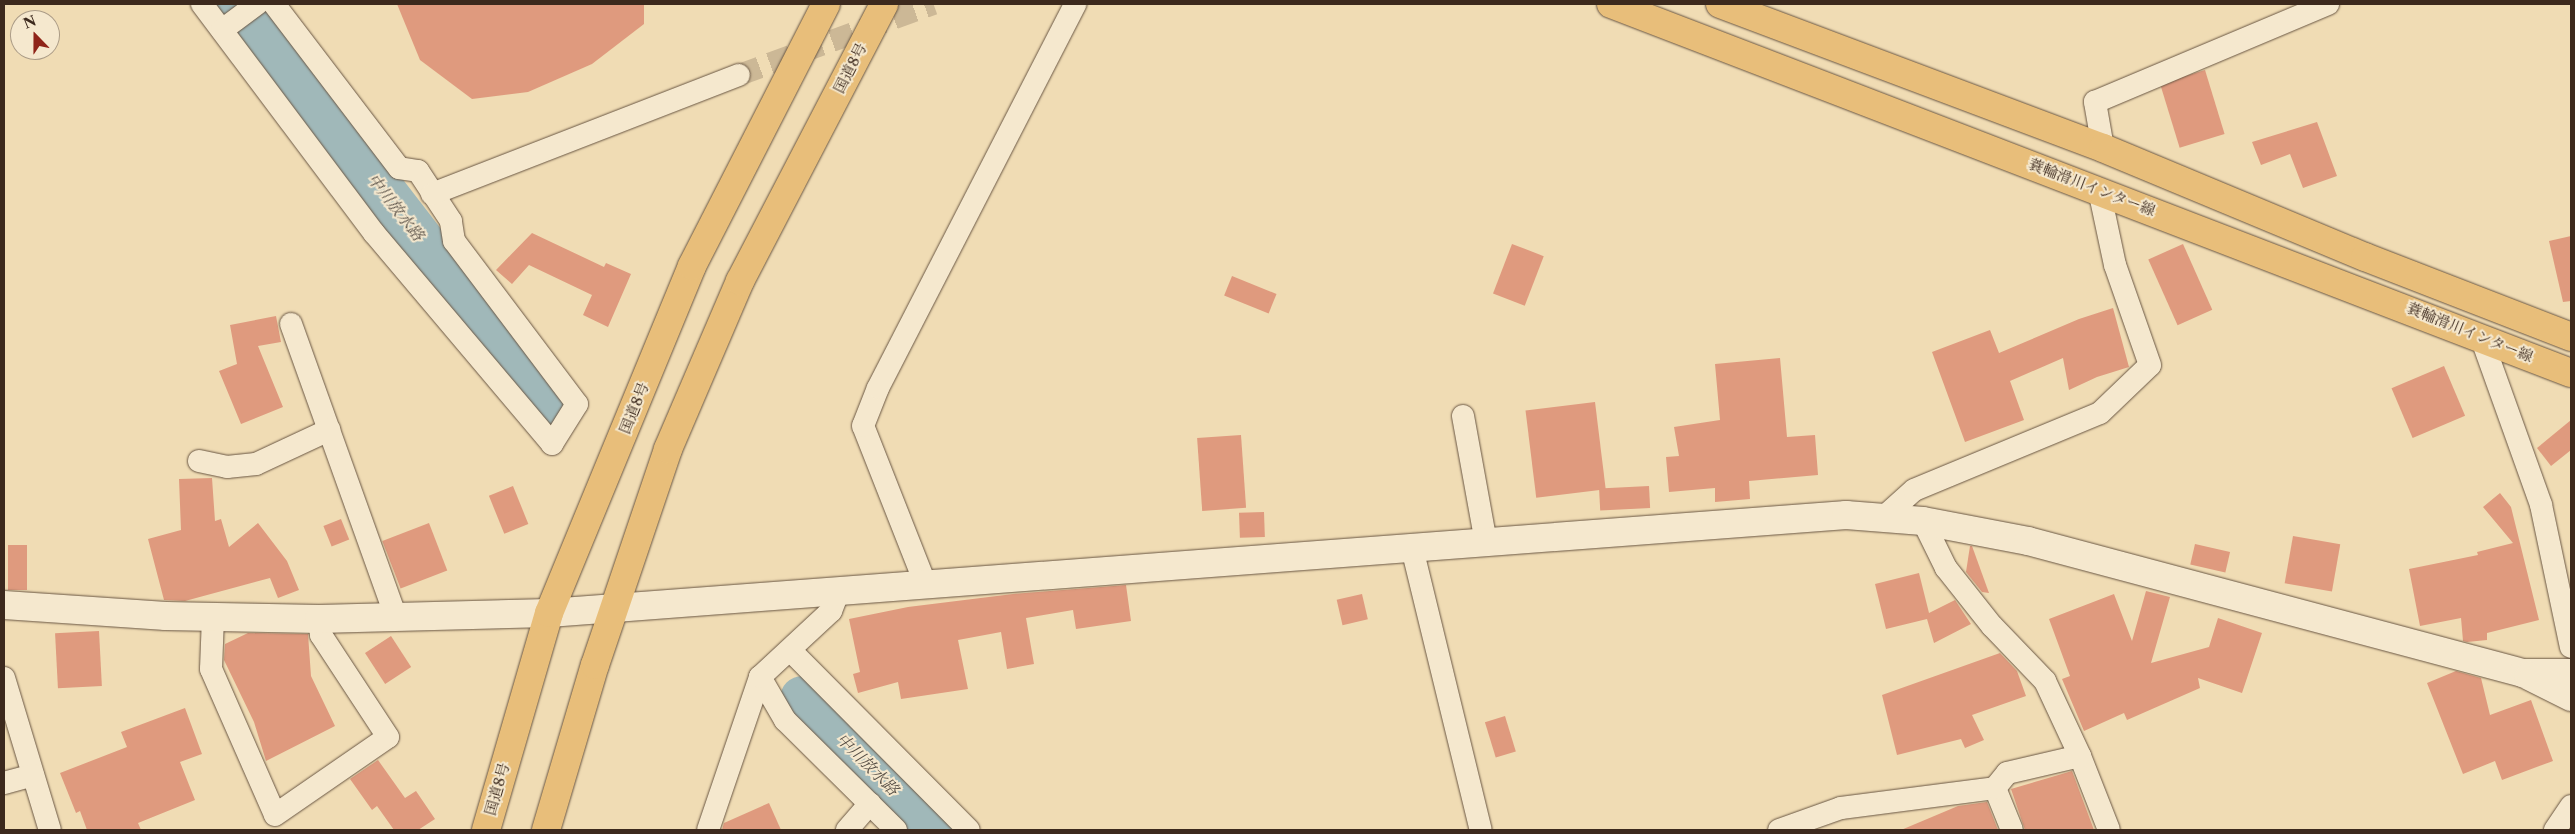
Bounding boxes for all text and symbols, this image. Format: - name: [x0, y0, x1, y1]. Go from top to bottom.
- north arrow: [10, 10, 60, 60]
- text: N: [21, 11, 39, 33]
- street label: 国道8号: [830, 40, 870, 96]
- street label: 蓑輪滑川インター線: [2026, 154, 2158, 220]
- water label: 中川放水路: [364, 170, 428, 244]
- street label: 蓑輪滑川インター線: [2404, 298, 2536, 366]
- street label: 国道8号: [616, 380, 652, 436]
- water label: 中川放水路: [833, 729, 903, 799]
- street label: 国道8号: [481, 761, 513, 817]

